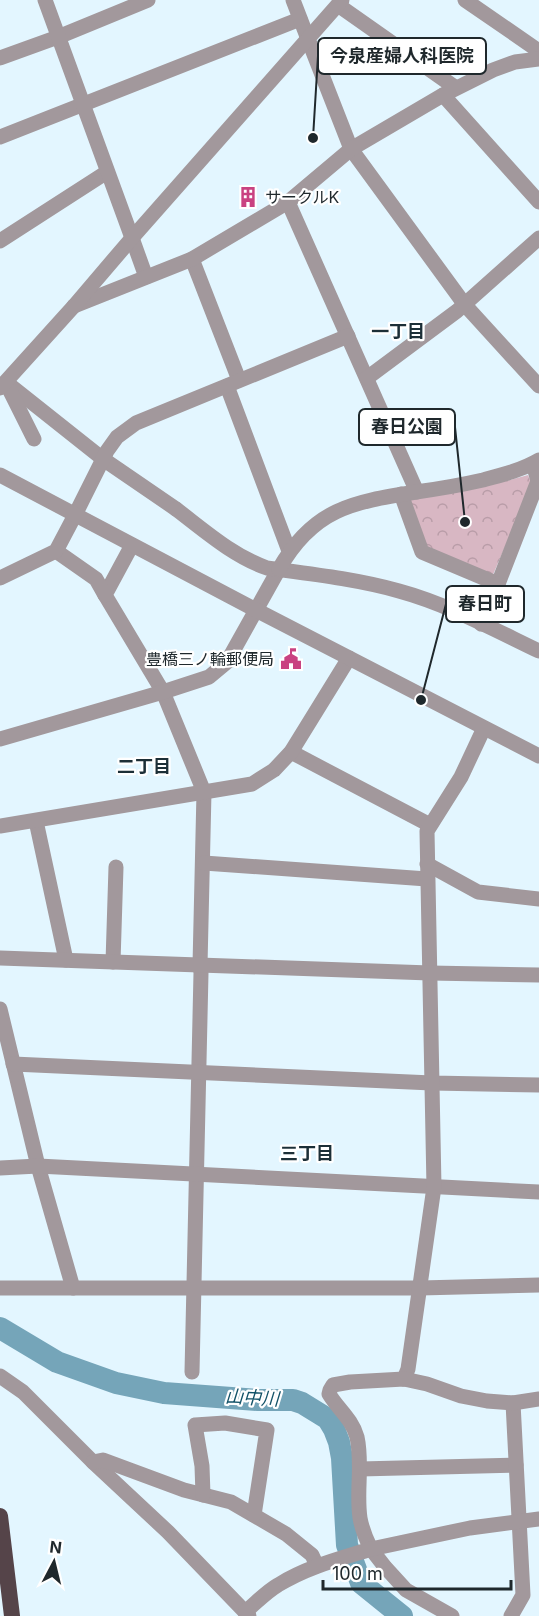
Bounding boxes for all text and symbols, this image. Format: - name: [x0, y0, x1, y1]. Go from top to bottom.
- callout: 今泉産婦人科医院: [318, 38, 486, 74]
- text: 今泉産婦人科医院: [330, 45, 474, 66]
- building icon: サークルK: [236, 185, 260, 209]
- place label: サークルK: [265, 187, 340, 207]
- district label: 一丁目: [371, 321, 425, 342]
- callout: 春日公園: [359, 409, 455, 445]
- text: 春日公園: [371, 416, 443, 437]
- callout: 春日町: [446, 586, 524, 622]
- text: 春日町: [458, 593, 512, 614]
- public building icon: 豊橋三ノ輪郵便局: [279, 647, 303, 671]
- place label: 豊橋三ノ輪郵便局: [146, 649, 274, 669]
- district label: 二丁目: [117, 756, 171, 777]
- district label: 三丁目: [280, 1143, 334, 1164]
- water label: 山中川: [225, 1386, 282, 1410]
- north arrow: [24, 1532, 84, 1592]
- text: N: [49, 1536, 63, 1558]
- scale bar: [323, 1553, 510, 1591]
- text: 100 m: [332, 1563, 383, 1584]

